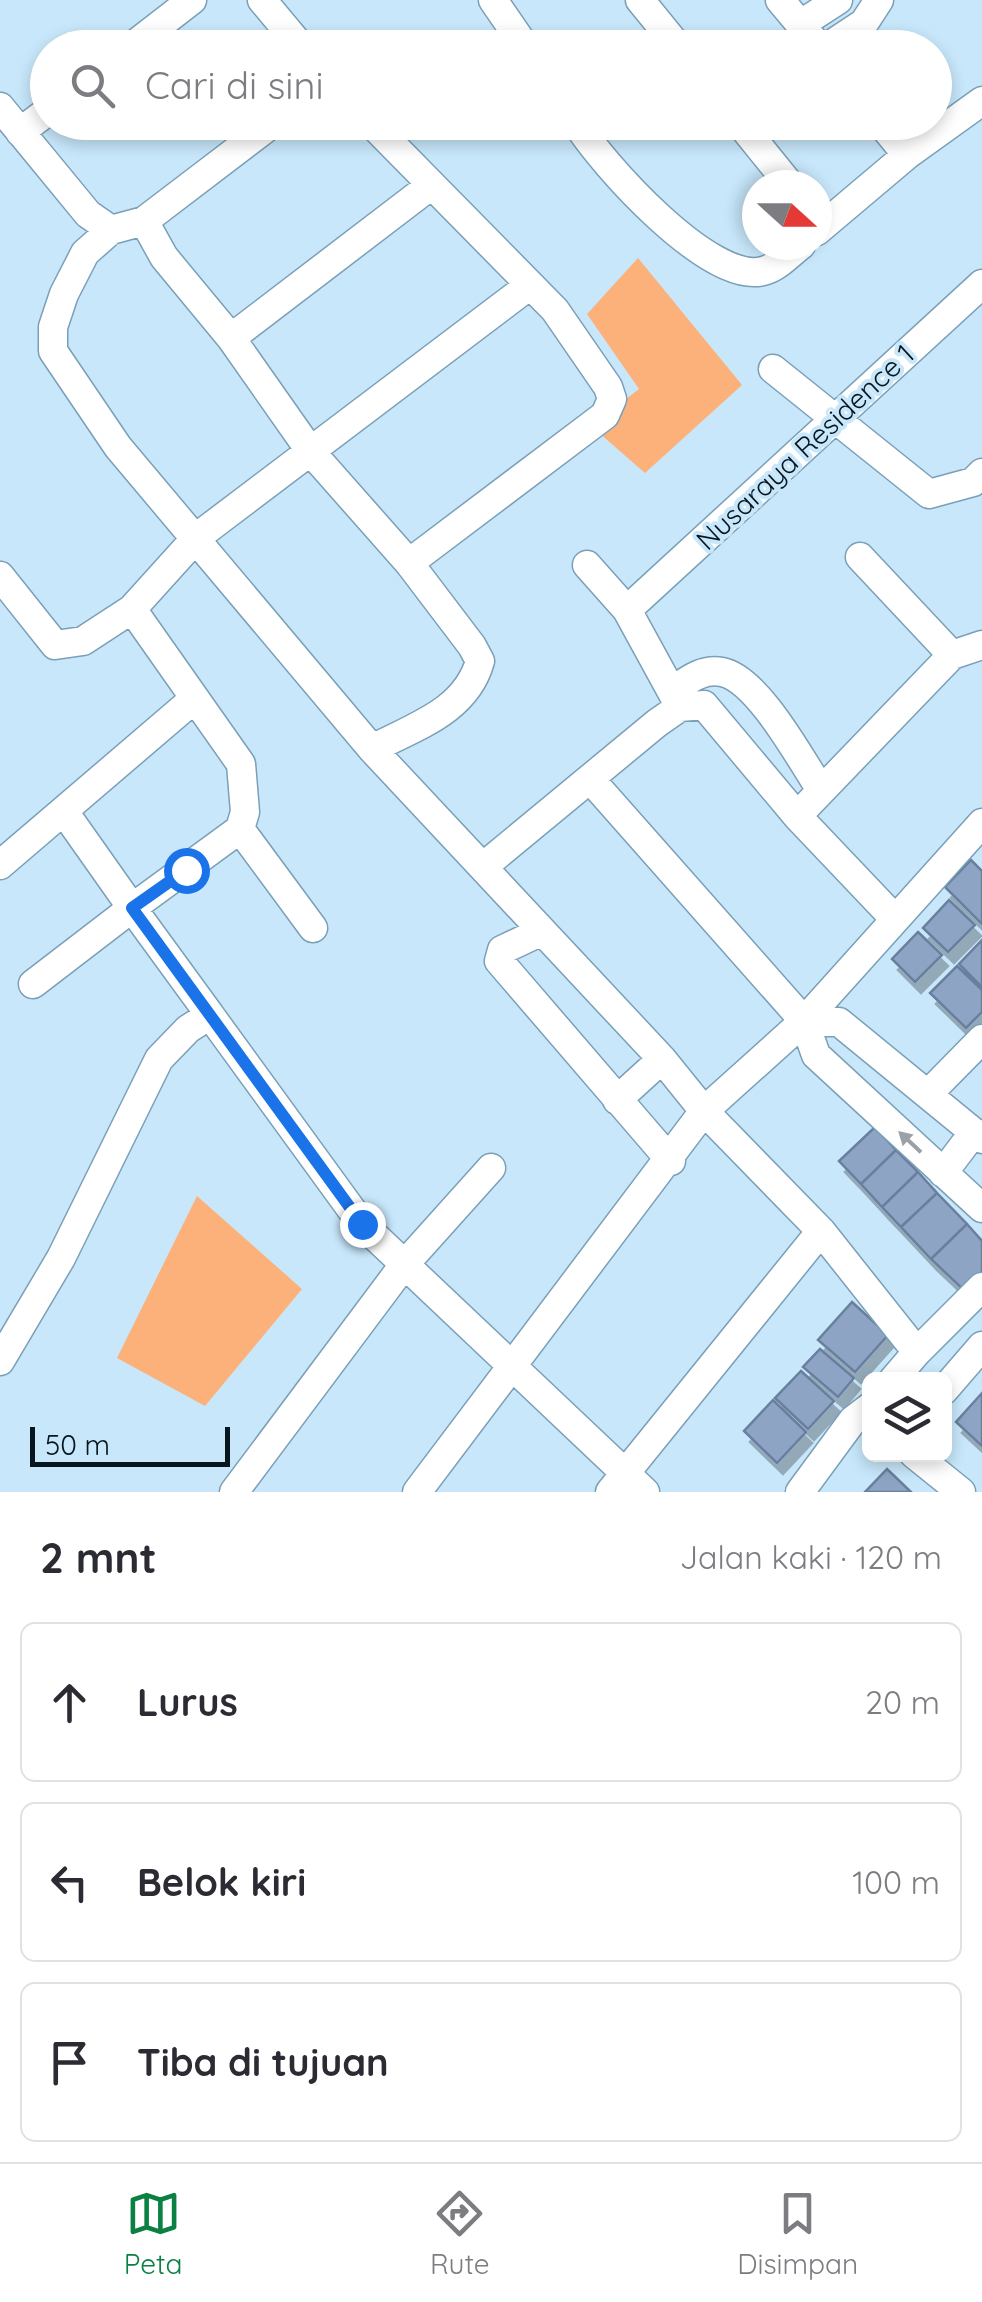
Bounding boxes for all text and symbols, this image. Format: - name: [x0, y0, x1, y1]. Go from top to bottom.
- search box: [30, 30, 952, 140]
- icon: search: [65, 58, 120, 113]
- text: Cari di sini: [145, 61, 324, 109]
- north arrow: [742, 170, 832, 260]
- street label: Nusaraya Residence 1: [688, 337, 921, 557]
- route start: [164, 848, 210, 894]
- one-way arrow: [898, 1132, 923, 1154]
- route end: [340, 1202, 386, 1248]
- map controls: [862, 1372, 952, 1462]
- button: layers: [862, 1372, 952, 1462]
- scale bar: [30, 1422, 230, 1466]
- text: 50 m: [45, 1427, 110, 1462]
- text: 2 mnt: [40, 1531, 157, 1584]
- text: Jalan kaki · 120 m: [680, 1537, 942, 1577]
- icon: ahead: [42, 1675, 97, 1730]
- text: Lurus: [137, 1678, 238, 1726]
- text: 20 m: [865, 1682, 940, 1722]
- icon: left: [42, 1855, 97, 1910]
- text: Belok kiri: [137, 1858, 306, 1906]
- text: 100 m: [852, 1862, 940, 1902]
- icon: arrive: [42, 2035, 97, 2090]
- text: Tiba di tujuan: [137, 2038, 389, 2086]
- tab: Peta: [124, 2186, 183, 2281]
- tab: Rute: [430, 2186, 490, 2281]
- tab: Disimpan: [737, 2186, 858, 2281]

